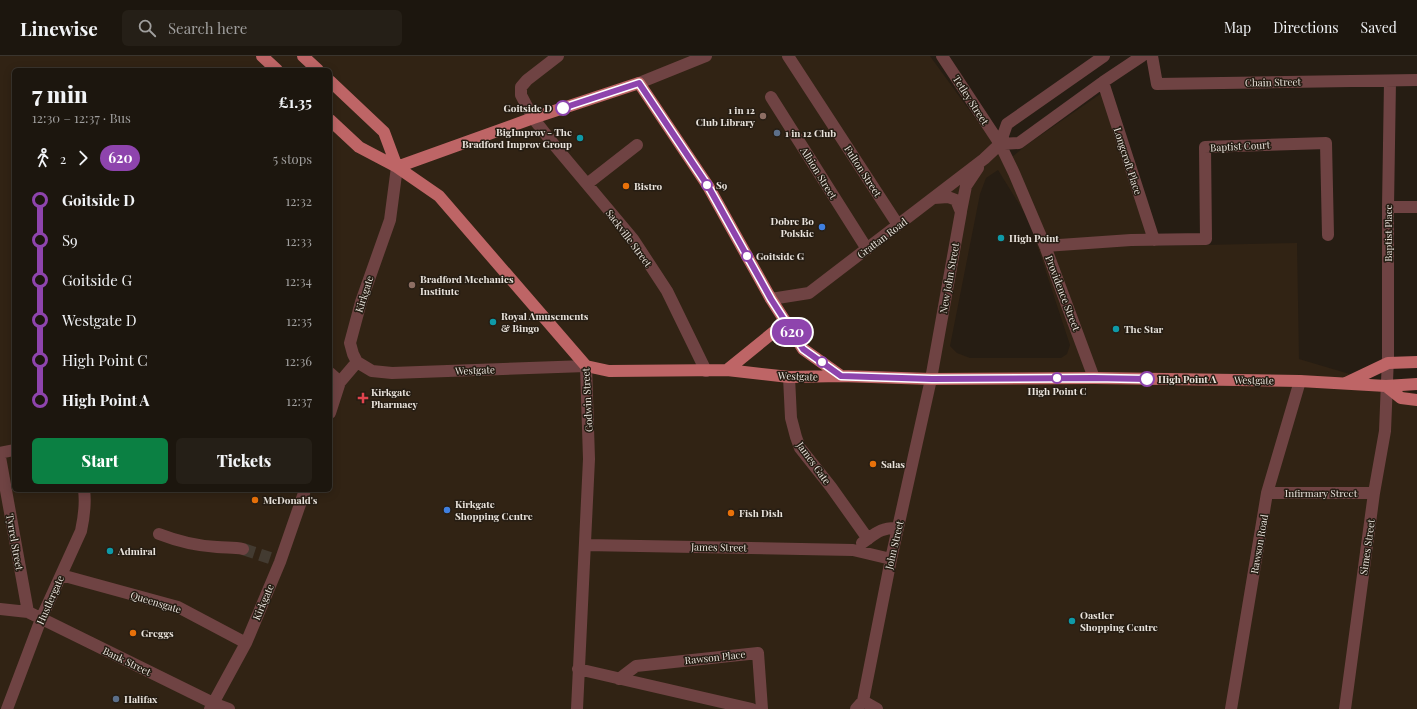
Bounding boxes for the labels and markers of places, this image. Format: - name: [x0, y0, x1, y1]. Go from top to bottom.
- marker: Goitside D: [555, 100, 571, 116]
- place label: Goitside D: [503, 101, 552, 115]
- place label: 1 in 12 Club Library: [696, 103, 756, 129]
- marker: 1 in 12 Club Library: [758, 111, 768, 121]
- place label: BigImprov - The Bradford Improv Group: [462, 125, 572, 151]
- place label: 1 in 12 Club: [785, 126, 836, 140]
- marker: 1 in 12 Club: [772, 128, 782, 138]
- marker: BigImprov - The Bradford Improv Group: [575, 133, 585, 143]
- place label: S9: [716, 178, 728, 192]
- place label: Bistro: [634, 179, 663, 193]
- marker: S9: [701, 179, 713, 191]
- marker: Bistro: [621, 181, 631, 191]
- place label: Dobre Bo Polskie: [770, 214, 814, 240]
- marker: Dobre Bo Polskie: [817, 222, 827, 232]
- place label: High Point: [1009, 231, 1059, 245]
- marker: High Point: [996, 233, 1006, 243]
- place label: Goitside G: [756, 249, 805, 263]
- marker: Goitside G: [741, 250, 753, 262]
- place label: Bradford Mechanics Institute: [420, 272, 514, 298]
- marker: Bradford Mechanics Institute: [407, 280, 417, 290]
- place label: Royal Amusements & Bingo: [501, 309, 589, 335]
- marker: Royal Amusements & Bingo: [488, 317, 498, 327]
- place label: The Star: [1124, 322, 1164, 336]
- marker: The Star: [1111, 324, 1121, 334]
- unlabelled marker: [816, 356, 828, 368]
- marker: High Point A: [1139, 371, 1155, 387]
- marker: High Point C: [1051, 372, 1063, 384]
- place label: High Point A: [1158, 372, 1217, 386]
- place label: High Point C: [1027, 384, 1087, 398]
- place label: Kirkgate Pharmacy: [371, 385, 418, 411]
- marker: Kirkgate Pharmacy: [358, 393, 368, 403]
- place label: Salas: [881, 457, 905, 471]
- marker: Salas: [868, 459, 878, 469]
- place label: McDonald's: [263, 493, 318, 507]
- marker: McDonald's: [250, 495, 260, 505]
- place label: Kirkgate Shopping Centre: [455, 497, 533, 523]
- marker: Kirkgate Shopping Centre: [442, 505, 452, 515]
- place label: Fish Dish: [739, 506, 783, 520]
- marker: Fish Dish: [726, 508, 736, 518]
- place label: Admiral: [117, 544, 156, 558]
- marker: Admiral: [105, 546, 115, 556]
- place label: Oastler Shopping Centre: [1080, 608, 1158, 634]
- marker: Oastler Shopping Centre: [1067, 616, 1077, 626]
- place label: Greggs: [141, 626, 174, 640]
- marker: Greggs: [128, 628, 138, 638]
- place label: Halifax: [124, 692, 158, 706]
- marker: Halifax: [111, 694, 121, 704]

